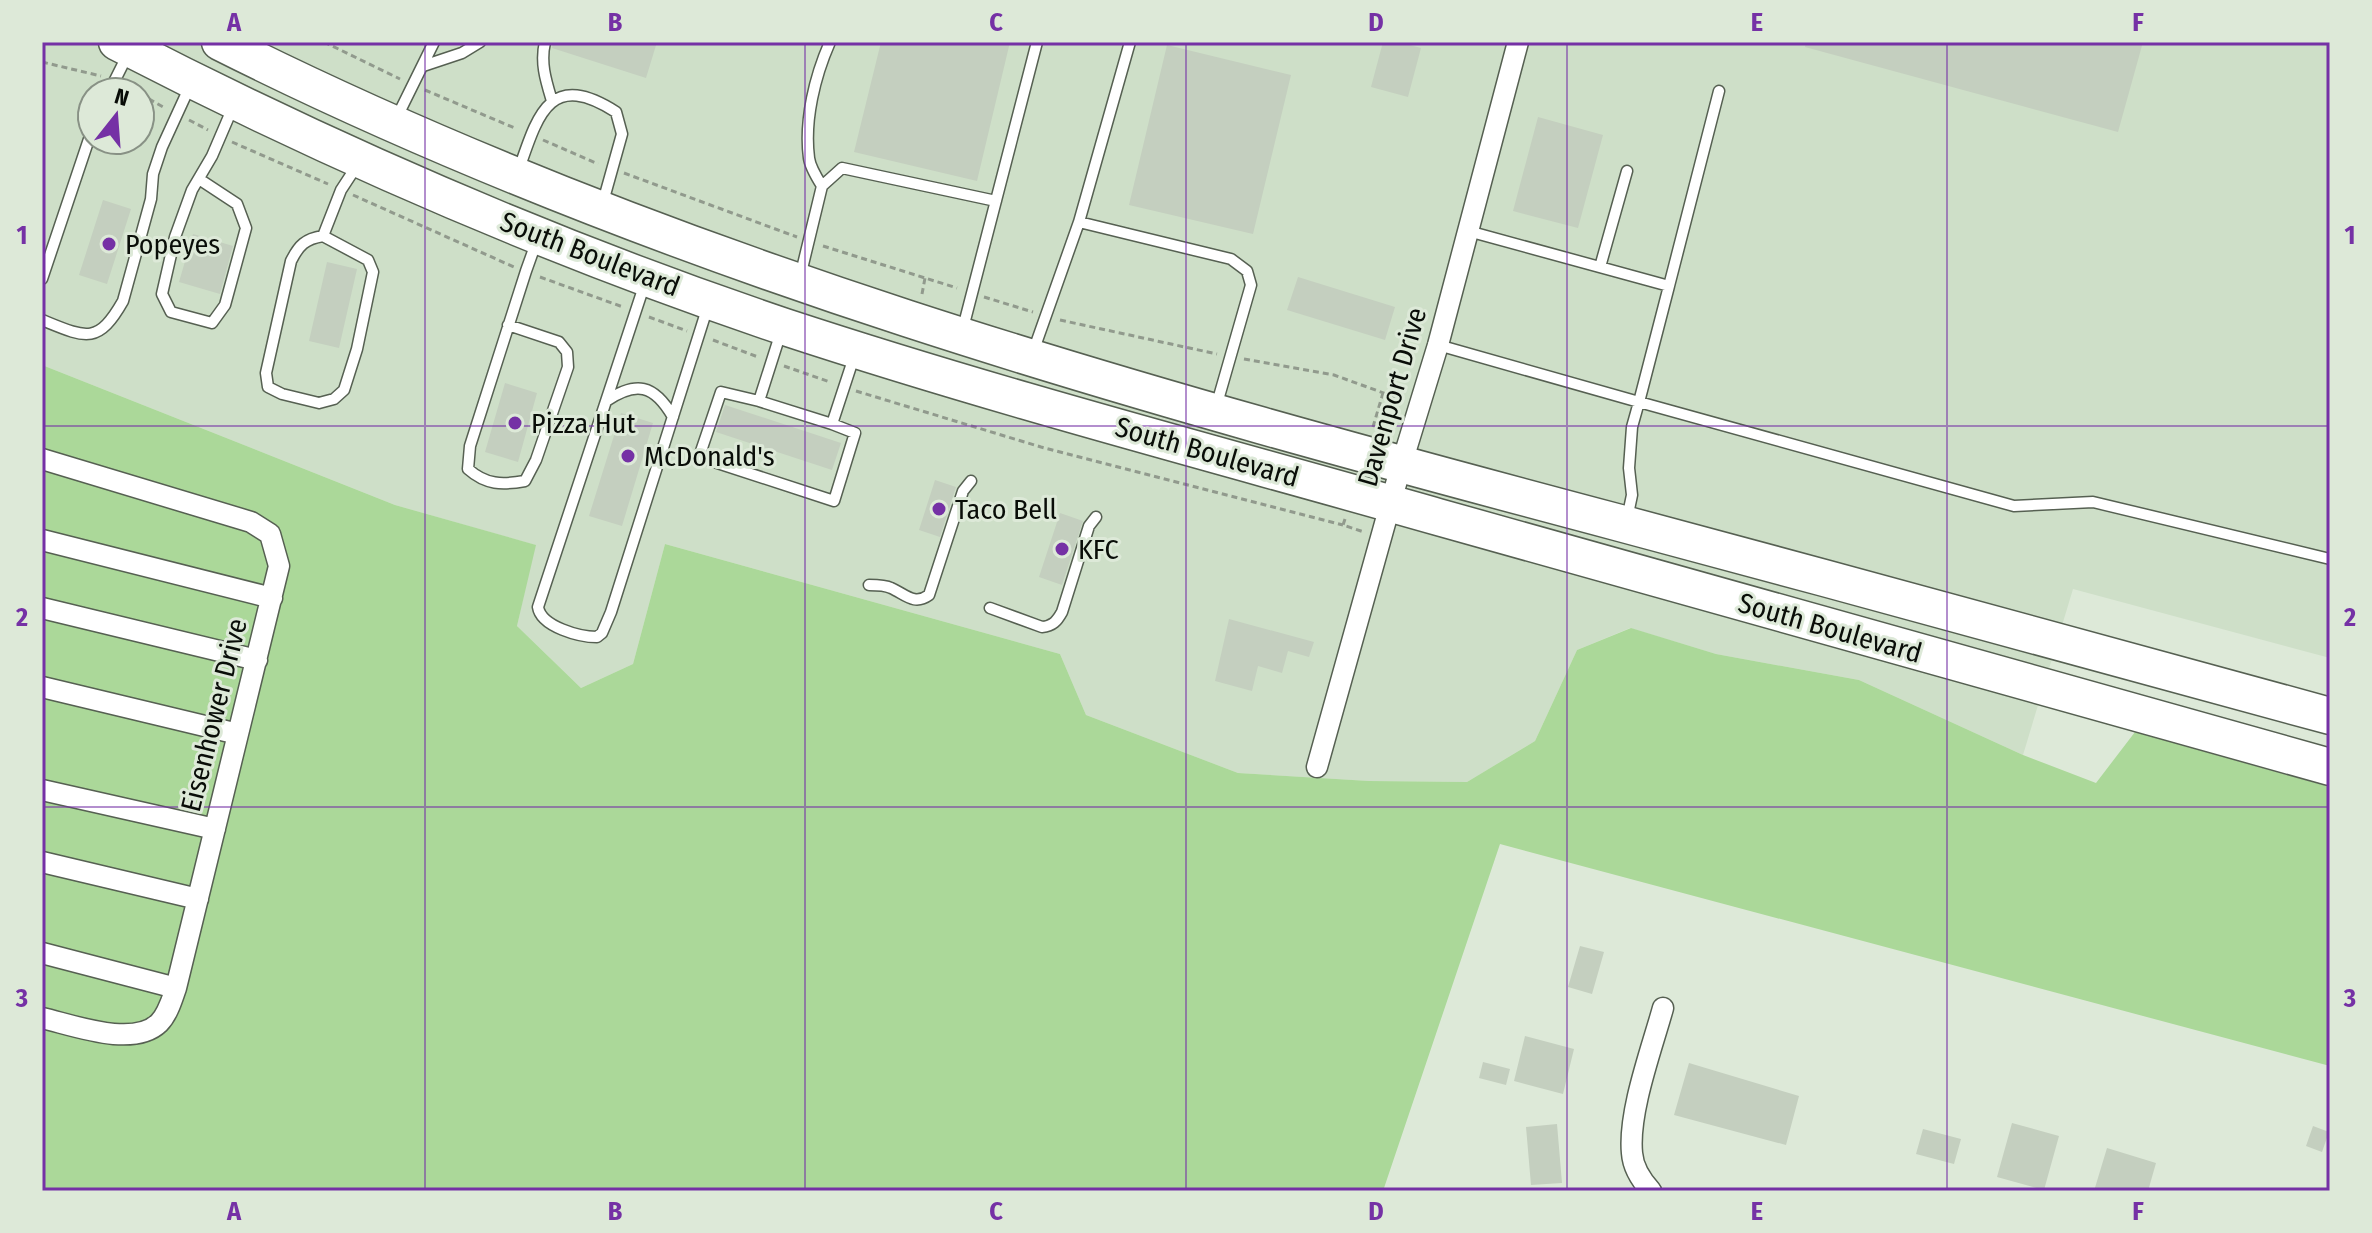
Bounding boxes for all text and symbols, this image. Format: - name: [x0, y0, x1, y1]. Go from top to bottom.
- text: A: [226, 7, 242, 38]
- text: B: [608, 7, 623, 38]
- text: C: [989, 7, 1003, 38]
- text: D: [1368, 7, 1384, 38]
- text: E: [1751, 7, 1763, 38]
- text: F: [2132, 7, 2144, 38]
- north arrow: [76, 76, 156, 156]
- text: N: [111, 83, 132, 112]
- street label: South Boulevard: [496, 205, 684, 303]
- text: 1: [17, 220, 28, 251]
- text: 1: [2345, 220, 2356, 251]
- place label: Popeyes: [125, 228, 220, 261]
- marker: Popeyes: [100, 235, 118, 253]
- street label: Davenport Drive: [1351, 304, 1433, 490]
- place label: Pizza Hut: [531, 407, 636, 440]
- street label: South Boulevard: [1112, 410, 1302, 494]
- marker: Pizza Hut: [506, 414, 524, 432]
- place label: McDonald's: [644, 440, 775, 473]
- marker: McDonald's: [619, 447, 637, 465]
- place label: Taco Bell: [955, 493, 1057, 526]
- marker: Taco Bell: [930, 500, 948, 518]
- place label: KFC: [1078, 533, 1119, 566]
- marker: KFC: [1053, 540, 1071, 558]
- street label: South Boulevard: [1735, 586, 1925, 670]
- text: 2: [15, 602, 28, 633]
- text: 2: [2343, 602, 2356, 633]
- street label: Eisenhower Drive: [174, 615, 254, 815]
- text: 3: [15, 983, 28, 1014]
- text: 3: [2343, 983, 2356, 1014]
- text: A: [226, 1196, 242, 1227]
- text: B: [608, 1196, 623, 1227]
- text: C: [989, 1196, 1003, 1227]
- text: D: [1368, 1196, 1384, 1227]
- text: E: [1751, 1196, 1763, 1227]
- text: F: [2132, 1196, 2144, 1227]

